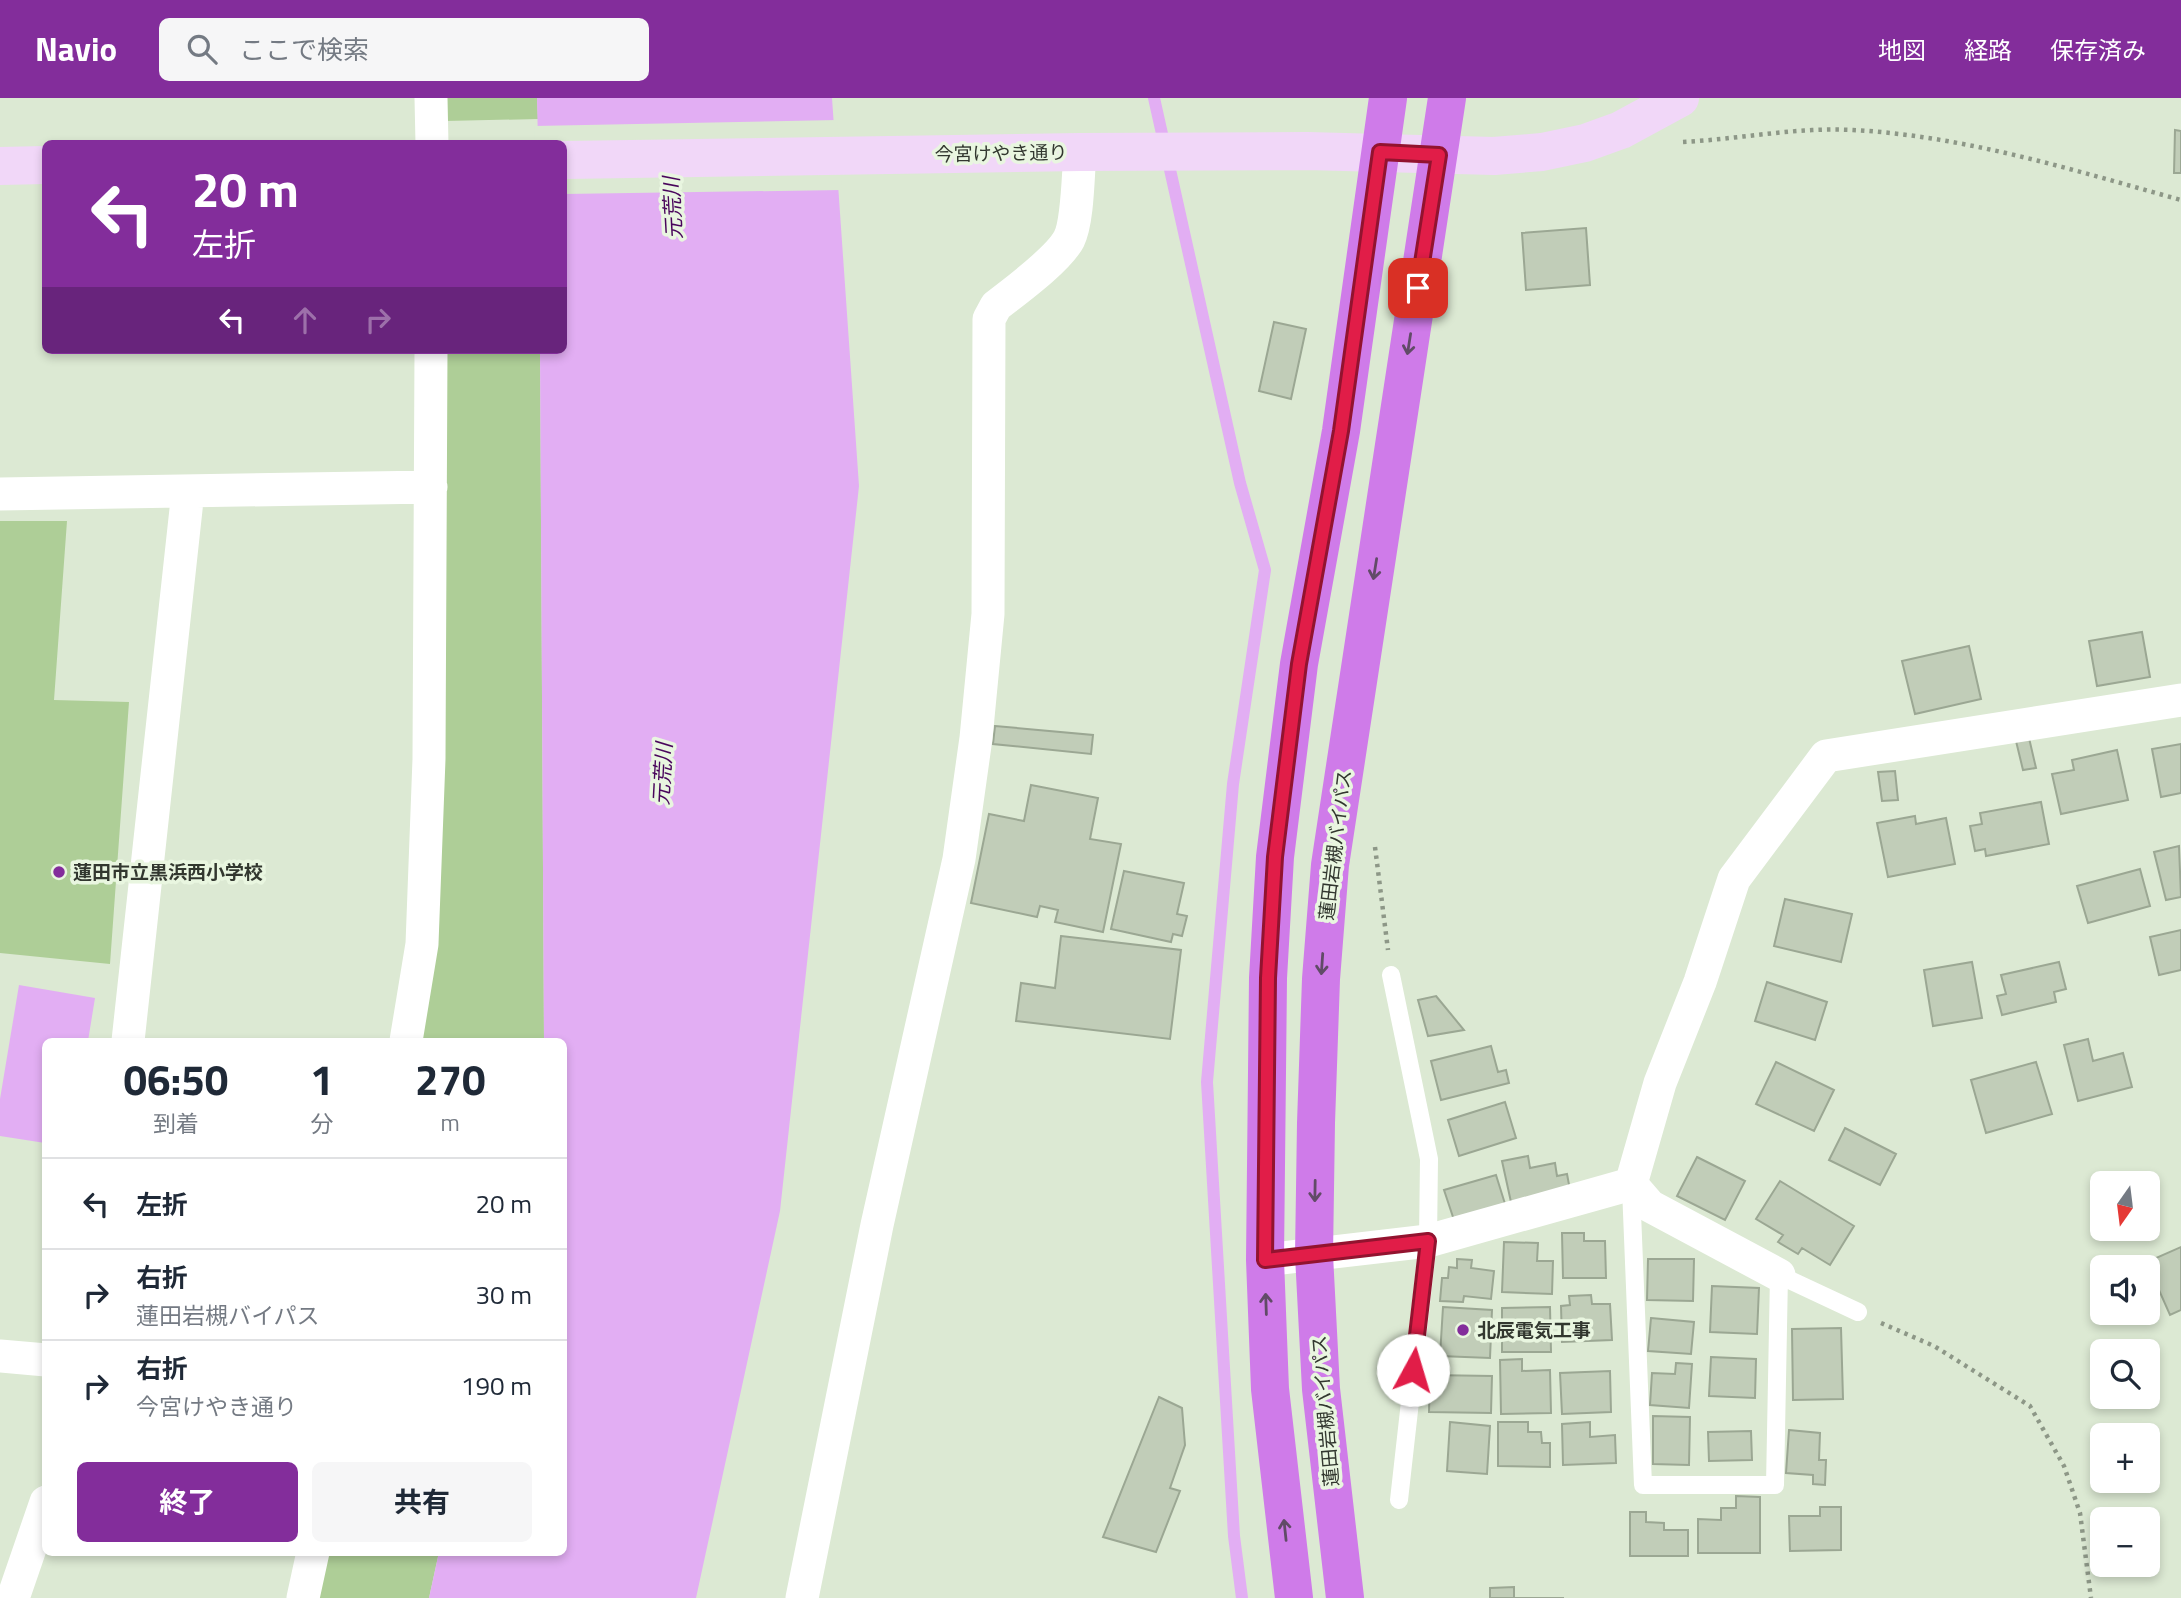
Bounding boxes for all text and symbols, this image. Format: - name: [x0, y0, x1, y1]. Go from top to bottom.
- search box: [159, 18, 649, 81]
- text: Navio: [35, 24, 117, 74]
- icon: search: [183, 30, 221, 68]
- text: ここで検索: [239, 30, 369, 69]
- text: 地図: [1878, 32, 1926, 68]
- text: 経路: [1964, 32, 2012, 68]
- text: 保存済み: [2050, 32, 2146, 68]
- street label: 今宮けやき通り: [934, 137, 1068, 168]
- text: 20 m: [192, 151, 299, 226]
- icon: left: [77, 168, 168, 259]
- water label: 元荒川: [654, 174, 690, 240]
- text: 左折: [192, 220, 256, 268]
- pin: [1388, 258, 1448, 318]
- icon: arrive: [1399, 269, 1437, 307]
- icon: left: [213, 301, 251, 339]
- icon: ahead: [286, 301, 324, 339]
- icon: right: [359, 301, 397, 339]
- one-way arrow: [1403, 332, 1416, 355]
- one-way arrow: [1368, 557, 1381, 580]
- water label: 元荒川: [644, 740, 680, 806]
- street label: 蓮田岩槻バイパス: [1311, 768, 1358, 922]
- place label: 蓮田市立黒浜西小学校: [73, 857, 263, 886]
- marker: 蓮田市立黒浜西小学校: [51, 864, 67, 880]
- one-way arrow: [1315, 952, 1328, 975]
- text: 06:50: [124, 1047, 228, 1111]
- text: 1: [310, 1047, 333, 1111]
- text: 270: [415, 1047, 485, 1111]
- text: m: [441, 1105, 460, 1140]
- text: 到着: [153, 1106, 199, 1141]
- text: 分: [310, 1106, 333, 1141]
- north arrow: [2090, 1171, 2160, 1241]
- map controls: [2090, 1171, 2160, 1577]
- one-way arrow: [1308, 1180, 1322, 1203]
- text: 20 m: [475, 1184, 532, 1223]
- icon: left: [77, 1185, 115, 1223]
- text: 左折: [136, 1185, 188, 1224]
- button: sound: [2090, 1255, 2160, 1325]
- text: 右折: [136, 1258, 188, 1297]
- text: 30 m: [475, 1275, 532, 1314]
- icon: right: [77, 1276, 115, 1314]
- one-way arrow: [1260, 1292, 1273, 1315]
- text: 蓮田岩槻バイパス: [136, 1298, 320, 1333]
- place label: 北辰電気工事: [1477, 1315, 1591, 1344]
- marker: 北辰電気工事: [1455, 1322, 1471, 1338]
- position arrow: [1376, 1333, 1450, 1407]
- street label: 蓮田岩槻バイパス: [1303, 1334, 1346, 1488]
- button: search: [2090, 1339, 2160, 1409]
- text: 右折: [136, 1349, 188, 1388]
- text: 190 m: [461, 1366, 532, 1405]
- icon: right: [77, 1367, 115, 1405]
- text: 今宮けやき通り: [136, 1389, 297, 1424]
- button: +: [2090, 1423, 2160, 1493]
- button: 終了: [77, 1462, 298, 1542]
- button: 共有: [312, 1462, 532, 1542]
- button: −: [2090, 1507, 2160, 1577]
- one-way arrow: [1279, 1519, 1292, 1542]

